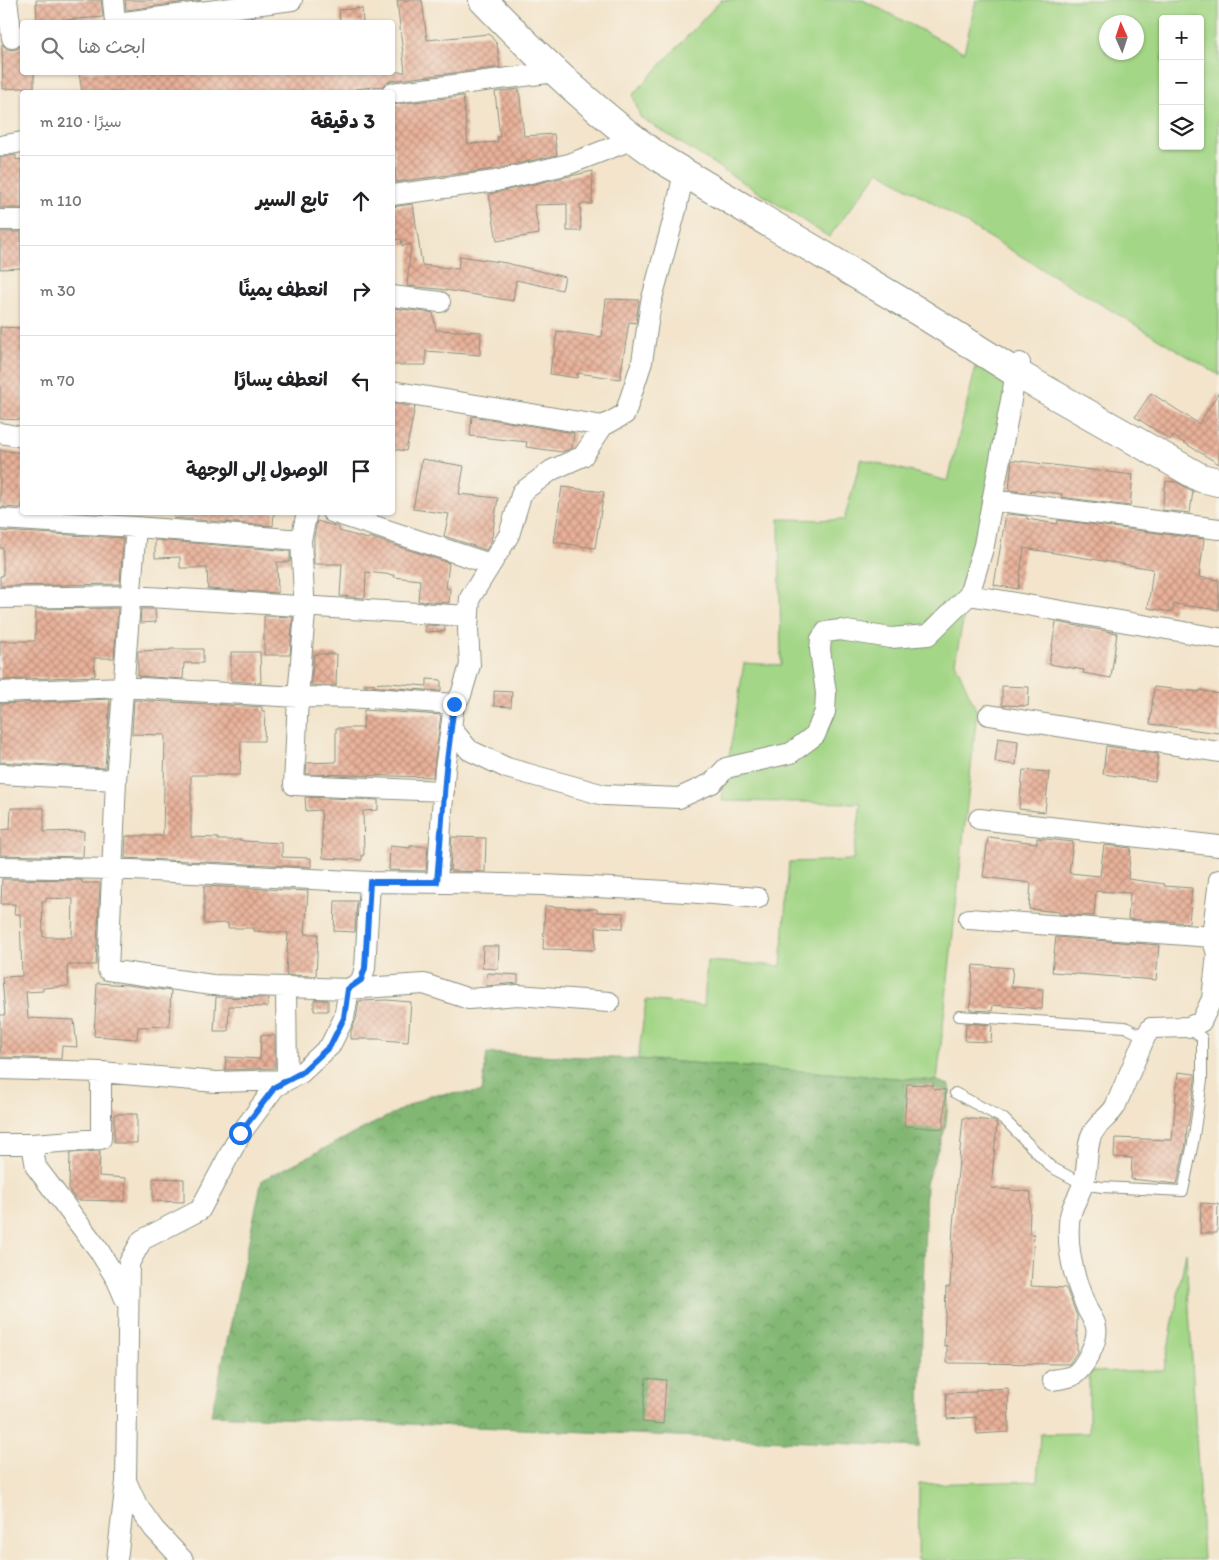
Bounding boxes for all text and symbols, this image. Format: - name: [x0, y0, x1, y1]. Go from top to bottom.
- north arrow: [1099, 15, 1144, 60]
- map controls: [1159, 15, 1204, 150]
- button: +: [1159, 15, 1204, 60]
- search box: [20, 20, 395, 75]
- icon: search: [38, 34, 66, 62]
- text: ابحث هنا: [78, 35, 146, 58]
- button: −: [1159, 60, 1204, 105]
- button: layers: [1159, 105, 1204, 150]
- text: 3 دقيقة: [310, 108, 375, 133]
- text: سيرًا · 210 m: [40, 112, 122, 131]
- icon: ahead: [347, 187, 375, 215]
- text: تابع السير: [256, 188, 328, 211]
- text: 110 m: [40, 191, 82, 210]
- icon: right: [347, 277, 375, 305]
- text: انعطف يمينًا: [239, 278, 328, 301]
- text: 30 m: [40, 281, 76, 300]
- icon: left: [347, 367, 375, 395]
- text: انعطف يسارًا: [234, 368, 328, 391]
- text: 70 m: [40, 371, 75, 390]
- icon: arrive: [347, 457, 375, 485]
- text: الوصول إلى الوجهة: [186, 458, 328, 481]
- route end: [443, 693, 466, 716]
- route start: [229, 1122, 252, 1145]

